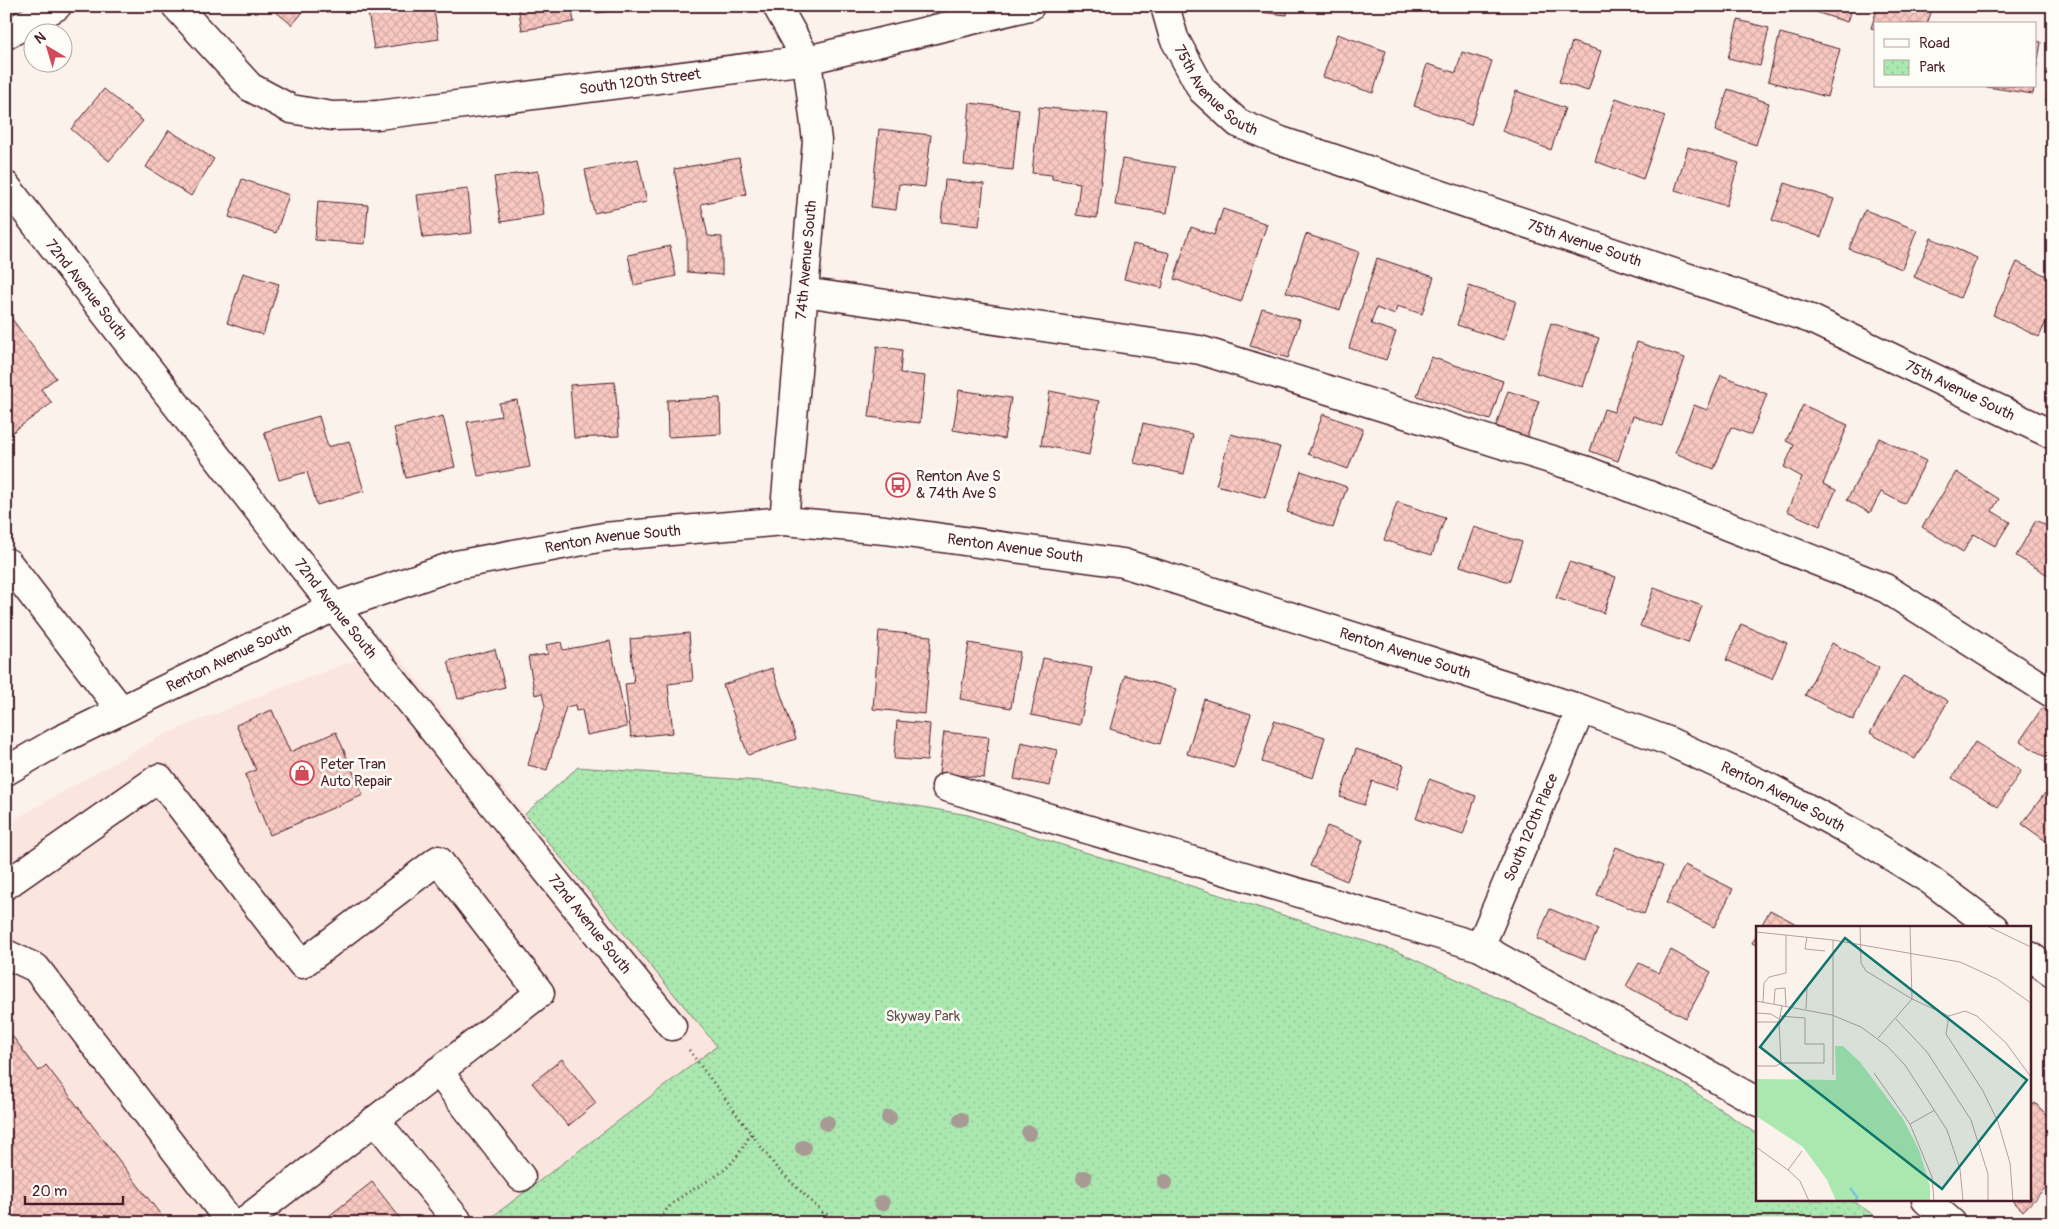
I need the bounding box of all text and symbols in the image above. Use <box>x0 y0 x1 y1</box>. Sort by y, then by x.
north arrow <box>22 22 72 72</box>
legend <box>1874 22 2036 88</box>
text: N <box>31 29 49 48</box>
text: Road <box>1919 34 1950 53</box>
street label: 75th Avenue South <box>1170 42 1260 140</box>
text: Park <box>1919 58 1946 77</box>
street label: South 120th Street <box>578 65 703 99</box>
street label: 74th Avenue South <box>792 200 821 321</box>
street label: 75th Avenue South <box>1525 215 1644 271</box>
street label: 72nd Avenue South <box>41 236 131 344</box>
street label: 75th Avenue South <box>1902 356 2018 425</box>
place label: Renton Ave S & 74th Ave S <box>916 467 1001 503</box>
bus stop icon: Renton Ave S & 74th Ave S <box>885 472 911 498</box>
street label: Renton Avenue South <box>544 521 681 558</box>
street label: Renton Avenue South <box>946 530 1084 567</box>
street label: 72nd Avenue South <box>290 555 381 663</box>
street label: Renton Avenue South <box>163 620 295 697</box>
street label: Renton Avenue South <box>1337 624 1473 683</box>
place label: Peter Tran Auto Repair <box>320 755 393 791</box>
street label: Renton Avenue South <box>1718 758 1848 837</box>
shop icon: Peter Tran Auto Repair <box>289 760 315 786</box>
street label: South 120th Place <box>1500 770 1563 884</box>
street label: 72nd Avenue South <box>544 871 635 978</box>
inset map <box>1756 926 2032 1202</box>
park label: Skyway Park <box>886 1007 961 1026</box>
scale bar <box>25 1174 122 1206</box>
text: 20 m <box>32 1182 67 1201</box>

